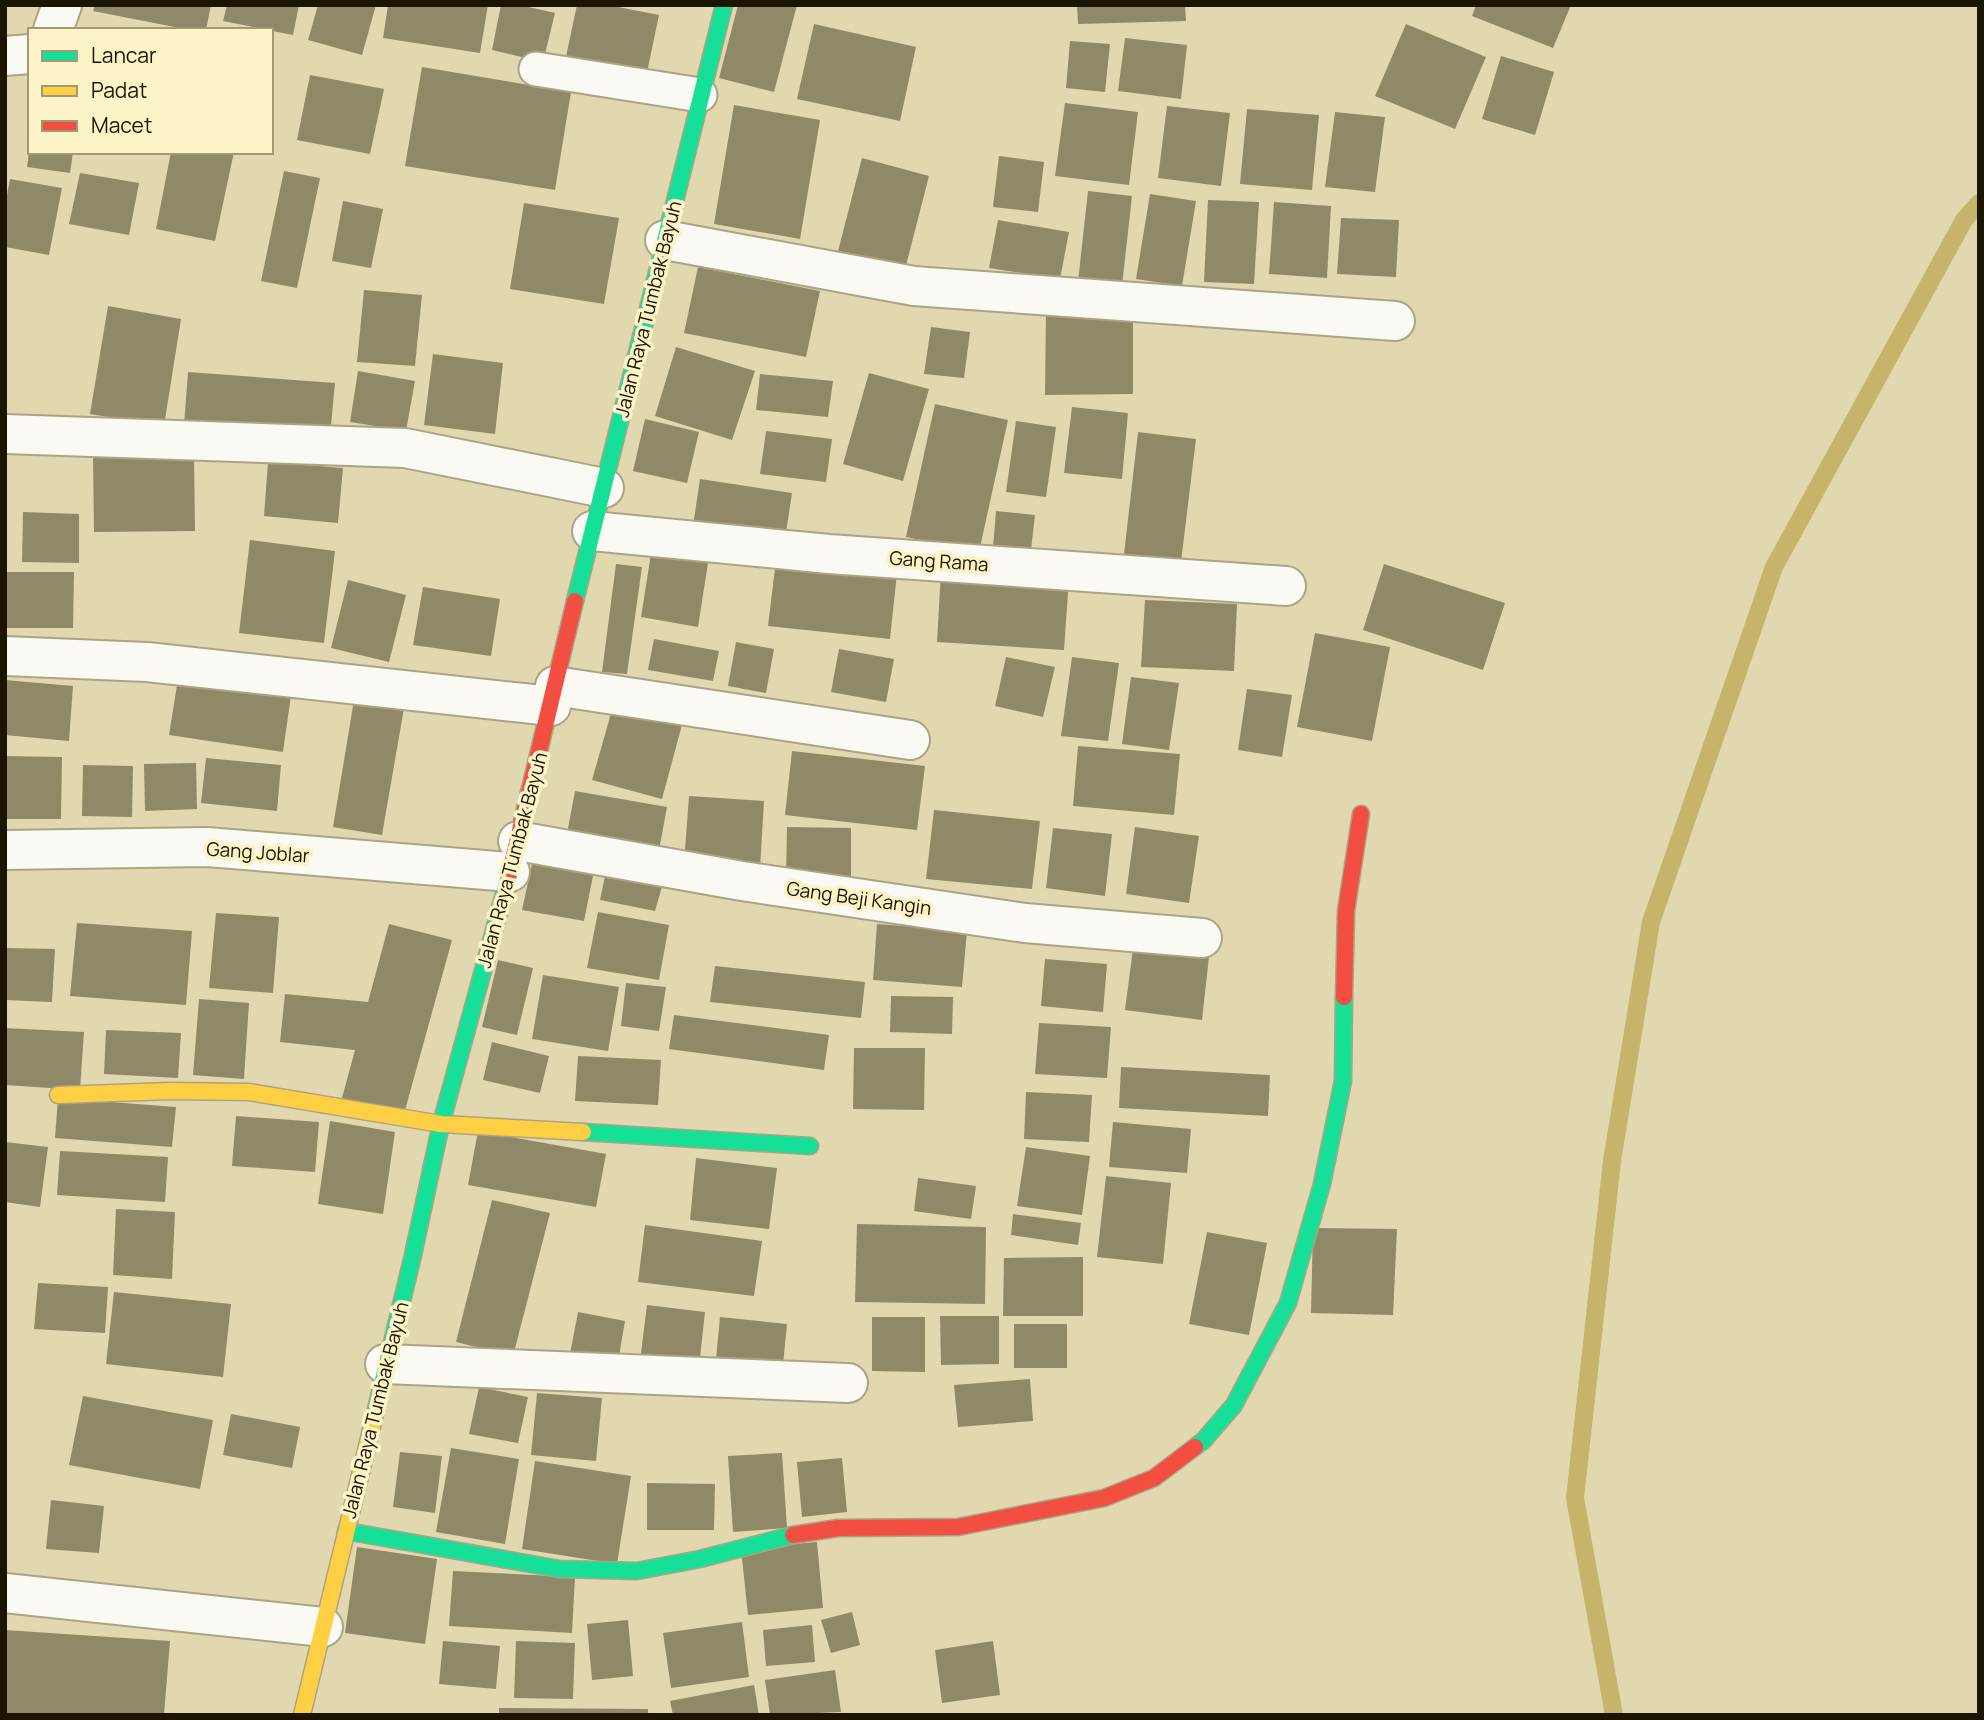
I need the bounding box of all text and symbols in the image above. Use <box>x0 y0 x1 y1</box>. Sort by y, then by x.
legend <box>28 28 273 154</box>
text: Lancar <box>91 41 157 69</box>
text: Padat <box>91 76 147 104</box>
text: Macet <box>91 111 152 139</box>
street label: Jalan Raya Tumbak Bayuh <box>608 198 688 420</box>
street label: Gang Rama <box>888 545 990 577</box>
street label: Jalan Raya Tumbak Bayuh <box>471 749 553 971</box>
street label: Gang Joblar <box>206 835 311 869</box>
street label: Gang Beji Kangin <box>785 875 933 921</box>
street label: Jalan Raya Tumbak Bayuh <box>335 1299 415 1521</box>

